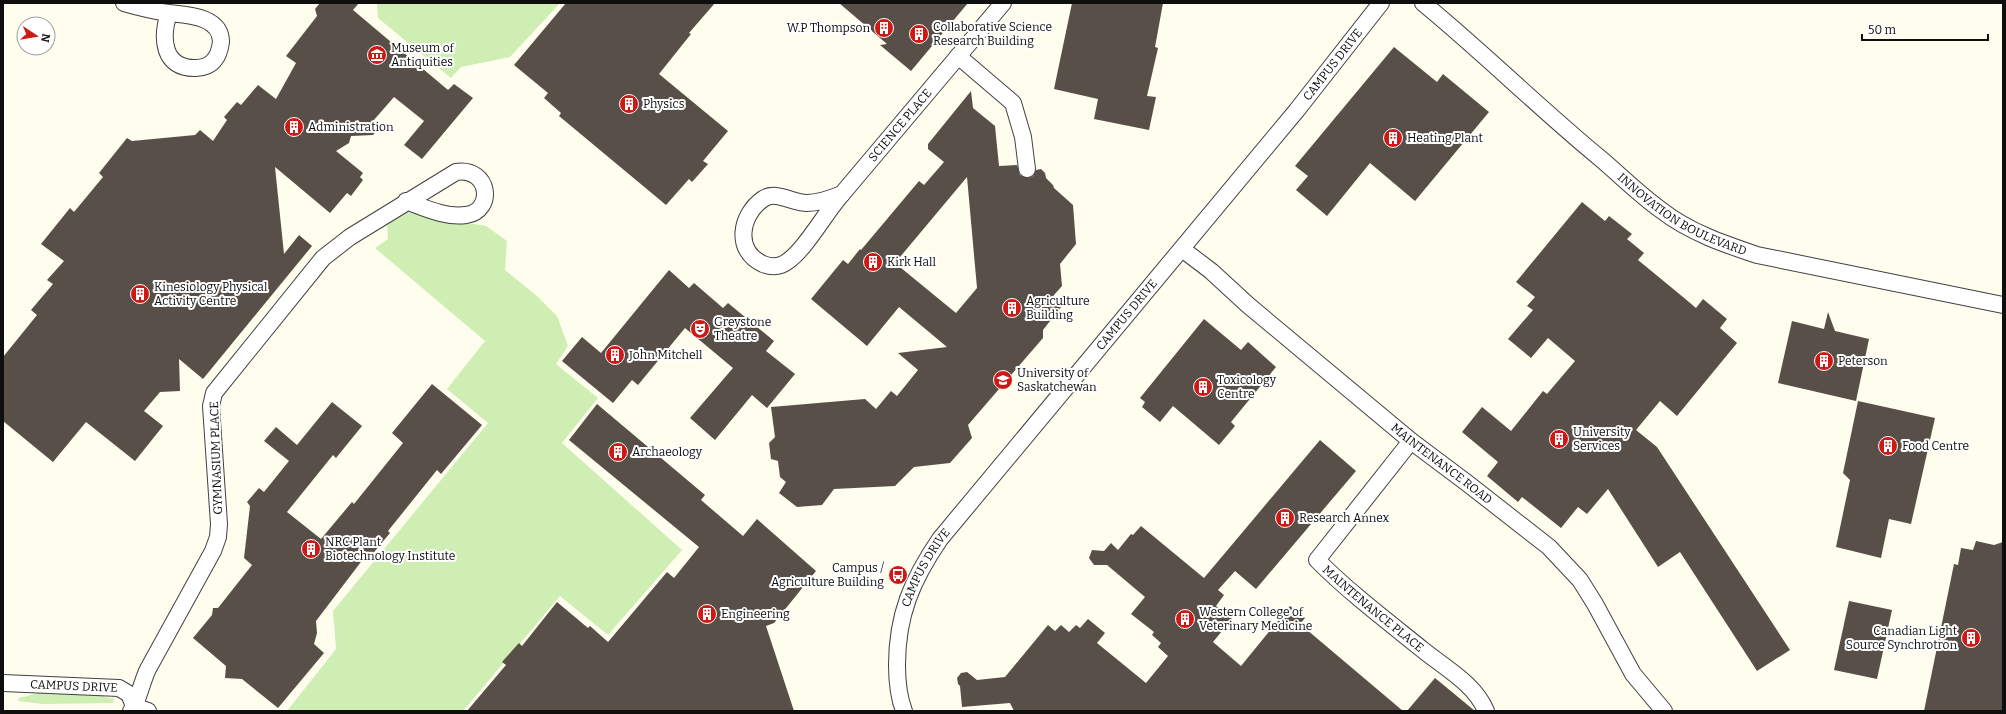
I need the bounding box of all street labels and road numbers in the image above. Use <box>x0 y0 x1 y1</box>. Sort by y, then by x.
street label: CAMPUS DRIVE <box>1300 26 1365 103</box>
street label: SCIENCE PLACE <box>865 86 935 164</box>
street label: INNOVATION BOULEVARD <box>1615 170 1749 258</box>
street label: CAMPUS DRIVE <box>1093 277 1160 353</box>
street label: GYMNASIUM PLACE <box>207 401 225 515</box>
street label: MAINTENANCE ROAD <box>1388 420 1495 507</box>
street label: CAMPUS DRIVE <box>899 526 953 609</box>
street label: MAINTENANCE PLACE <box>1320 562 1427 655</box>
street label: CAMPUS DRIVE <box>30 677 118 695</box>

